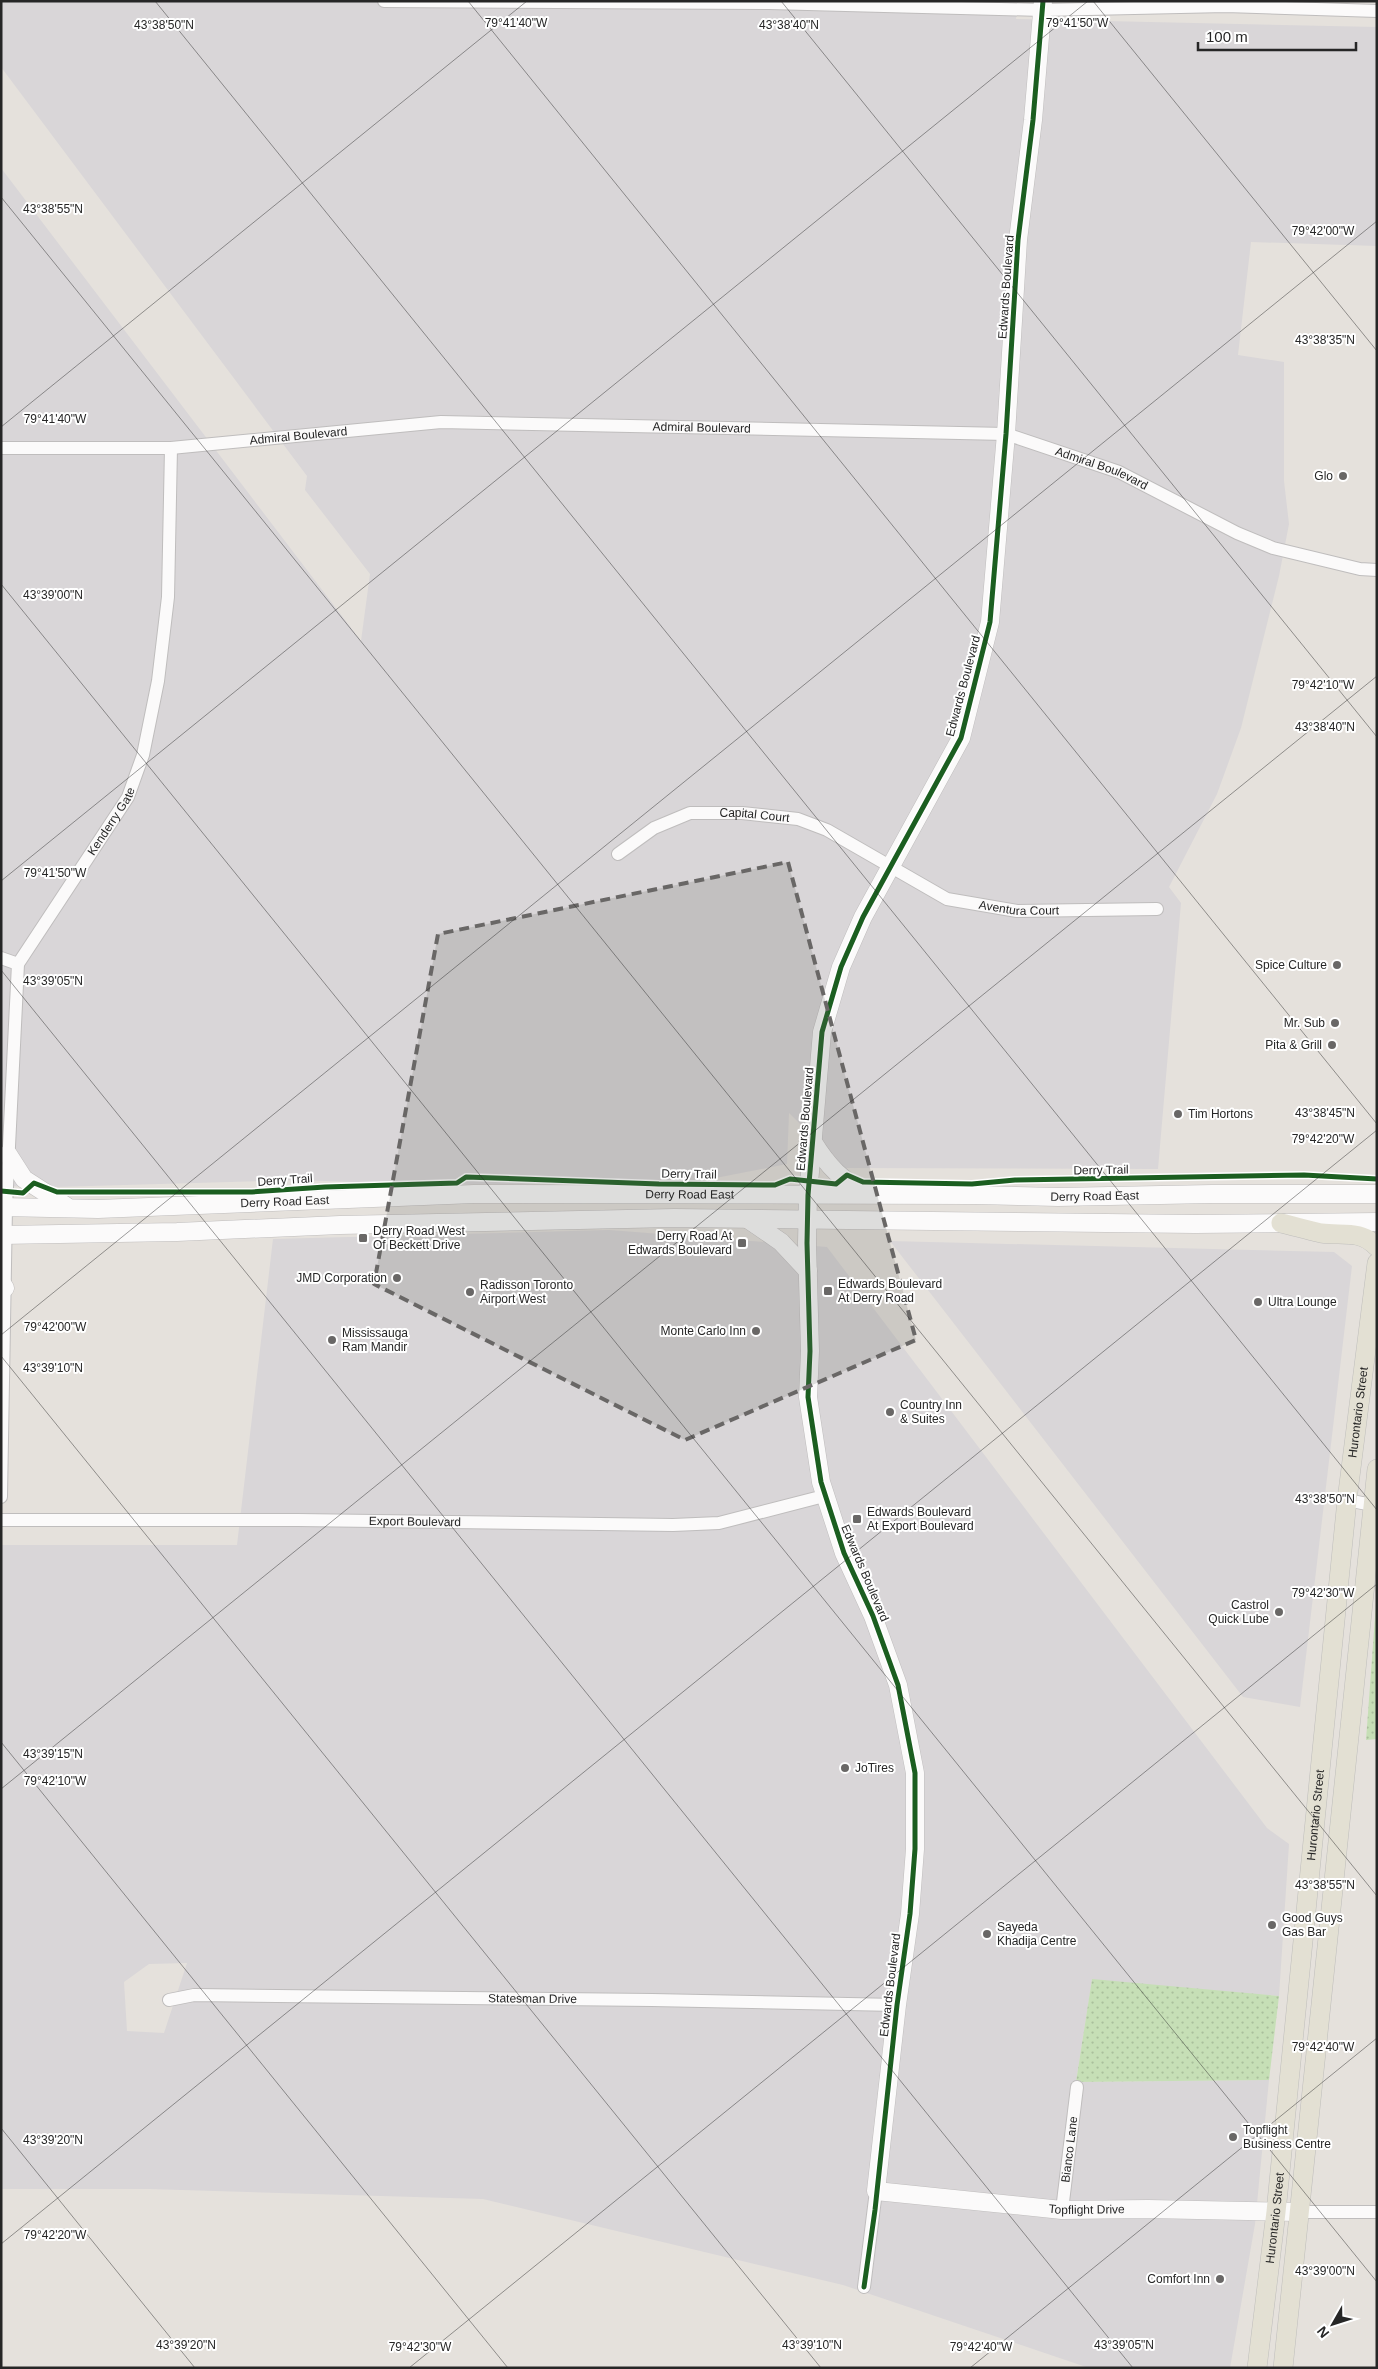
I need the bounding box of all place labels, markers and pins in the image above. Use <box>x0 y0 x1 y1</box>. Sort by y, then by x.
place label: Glo <box>1314 469 1333 483</box>
marker: Glo <box>1337 470 1349 482</box>
place label: Spice Culture <box>1255 958 1327 972</box>
marker: Spice Culture <box>1331 959 1343 971</box>
place label: Mr. Sub <box>1284 1016 1325 1030</box>
marker: Mr. Sub <box>1329 1017 1341 1029</box>
place label: Pita & Grill <box>1265 1038 1322 1052</box>
marker: Pita & Grill <box>1326 1039 1338 1051</box>
place label: Tim Hortons <box>1188 1107 1253 1121</box>
marker: Tim Hortons <box>1172 1108 1184 1120</box>
place label: Derry Road West Of Beckett Drive <box>373 1224 465 1252</box>
place label: Derry Road At Edwards Boulevard <box>628 1229 733 1257</box>
marker: Derry Road West Of Beckett Drive <box>357 1232 369 1244</box>
marker: Derry Road At Edwards Boulevard <box>736 1237 748 1249</box>
place label: JMD Corporation <box>296 1271 387 1285</box>
marker: JMD Corporation <box>391 1272 403 1284</box>
place label: Edwards Boulevard At Derry Road <box>838 1277 942 1305</box>
place label: Radisson Toronto Airport West <box>480 1278 573 1306</box>
marker: Edwards Boulevard At Derry Road <box>822 1285 834 1297</box>
marker: Radisson Toronto Airport West <box>464 1286 476 1298</box>
place label: Ultra Lounge <box>1268 1295 1337 1309</box>
marker: Ultra Lounge <box>1252 1296 1264 1308</box>
place label: Monte Carlo Inn <box>661 1324 746 1338</box>
marker: Monte Carlo Inn <box>750 1325 762 1337</box>
place label: Mississauga Ram Mandir <box>342 1326 408 1354</box>
marker: Mississauga Ram Mandir <box>326 1334 338 1346</box>
place label: Country Inn & Suites <box>900 1398 962 1426</box>
marker: Country Inn & Suites <box>884 1406 896 1418</box>
place label: Edwards Boulevard At Export Boulevard <box>867 1505 974 1533</box>
marker: Edwards Boulevard At Export Boulevard <box>851 1513 863 1525</box>
place label: Castrol Quick Lube <box>1208 1598 1269 1626</box>
marker: Castrol Quick Lube <box>1273 1606 1285 1618</box>
place label: JoTires <box>855 1761 894 1775</box>
marker: JoTires <box>839 1762 851 1774</box>
place label: Good Guys Gas Bar <box>1282 1911 1343 1939</box>
marker: Good Guys Gas Bar <box>1266 1919 1278 1931</box>
place label: Sayeda Khadija Centre <box>997 1920 1077 1948</box>
marker: Sayeda Khadija Centre <box>981 1928 993 1940</box>
place label: Topflight Business Centre <box>1243 2123 1331 2151</box>
marker: Topflight Business Centre <box>1227 2131 1239 2143</box>
place label: Comfort Inn <box>1147 2272 1210 2286</box>
marker: Comfort Inn <box>1214 2273 1226 2285</box>

